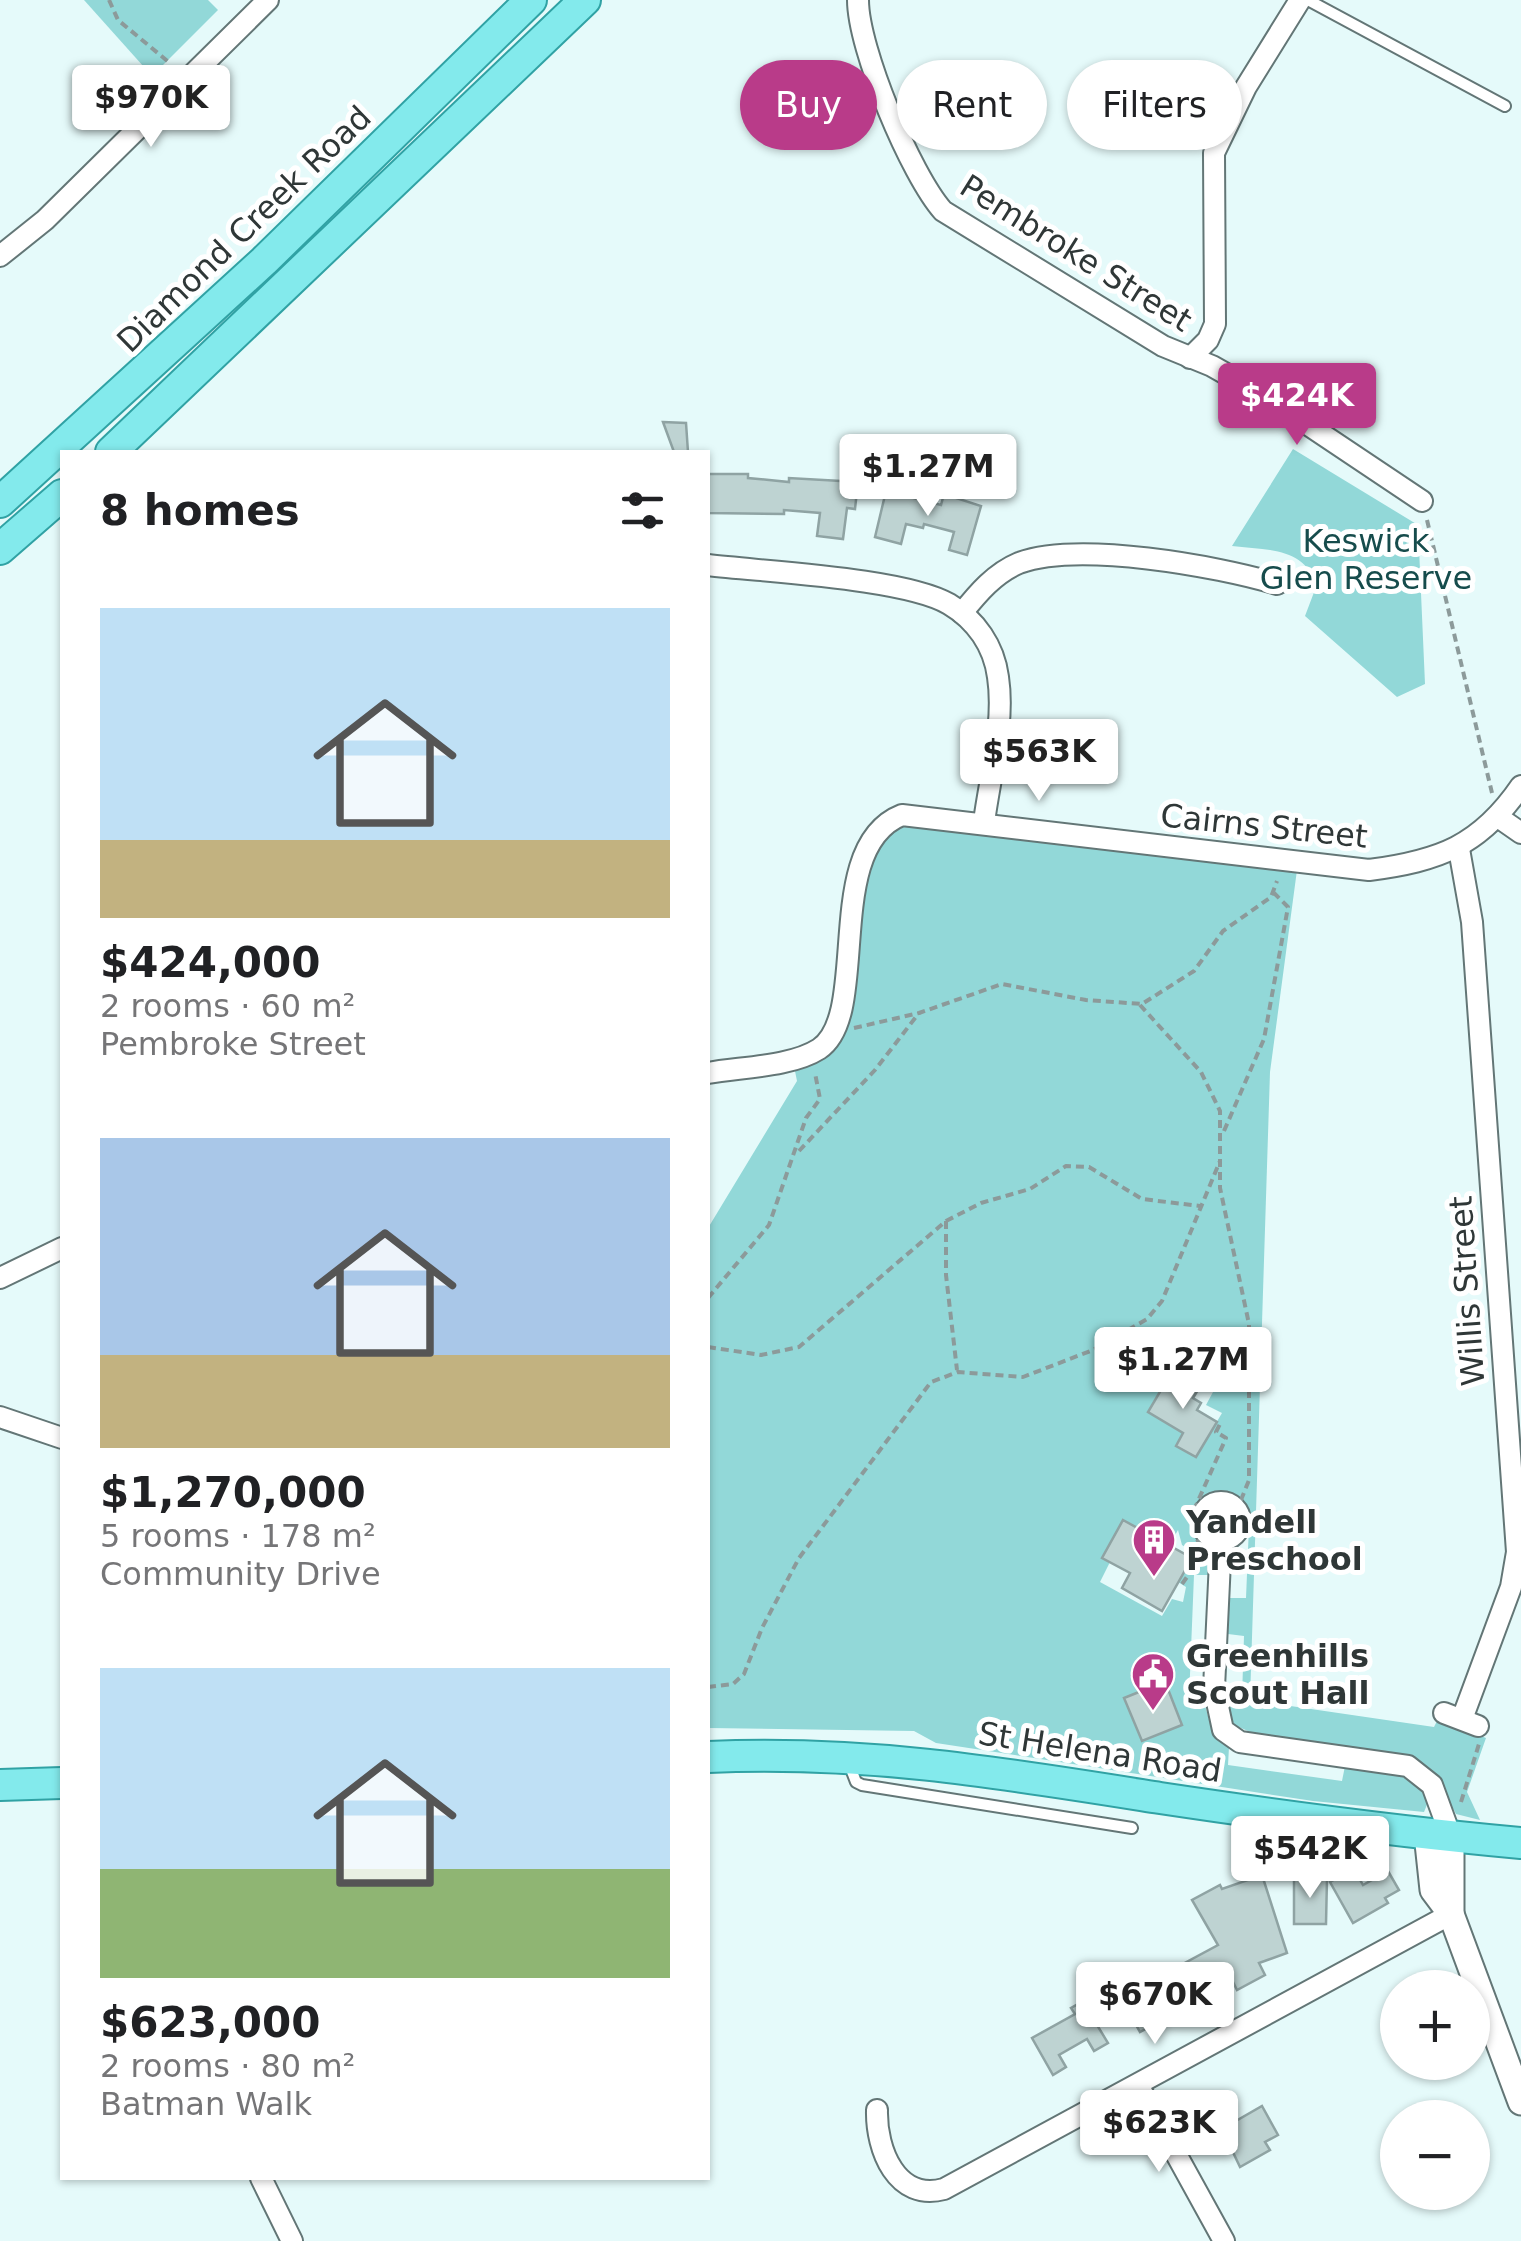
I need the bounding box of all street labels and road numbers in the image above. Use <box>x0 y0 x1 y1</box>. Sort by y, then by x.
street label: Diamond Creek Road <box>109 98 379 360</box>
street label: Pembroke Street <box>953 166 1199 340</box>
street label: Cairns Street <box>1159 796 1369 856</box>
street label: Willis Street <box>1441 1195 1493 1387</box>
street label: St Helena Road <box>976 1714 1224 1790</box>

